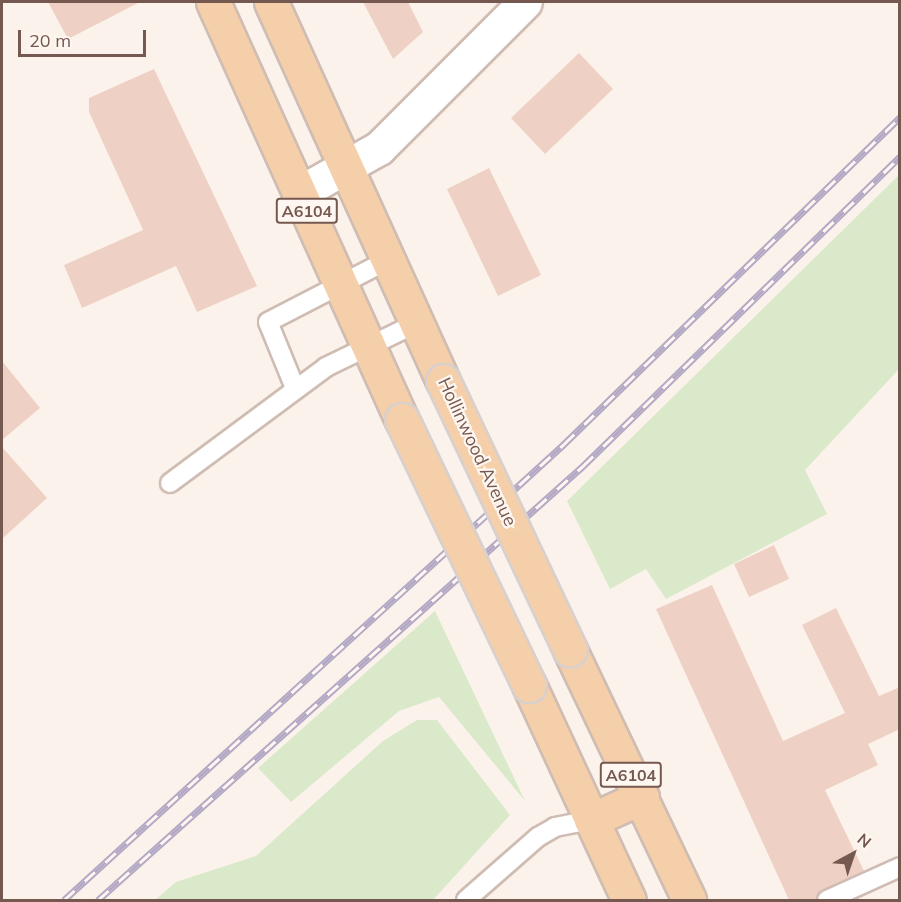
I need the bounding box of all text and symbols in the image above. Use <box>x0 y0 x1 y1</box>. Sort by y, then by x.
scale bar <box>21 18 148 56</box>
text: 20 m <box>29 29 71 52</box>
road number: A6104 <box>276 198 338 224</box>
street label: Hollinwood Avenue <box>433 374 521 530</box>
road number: A6104 <box>600 762 662 788</box>
north arrow <box>823 824 883 884</box>
text: N <box>854 829 876 852</box>

